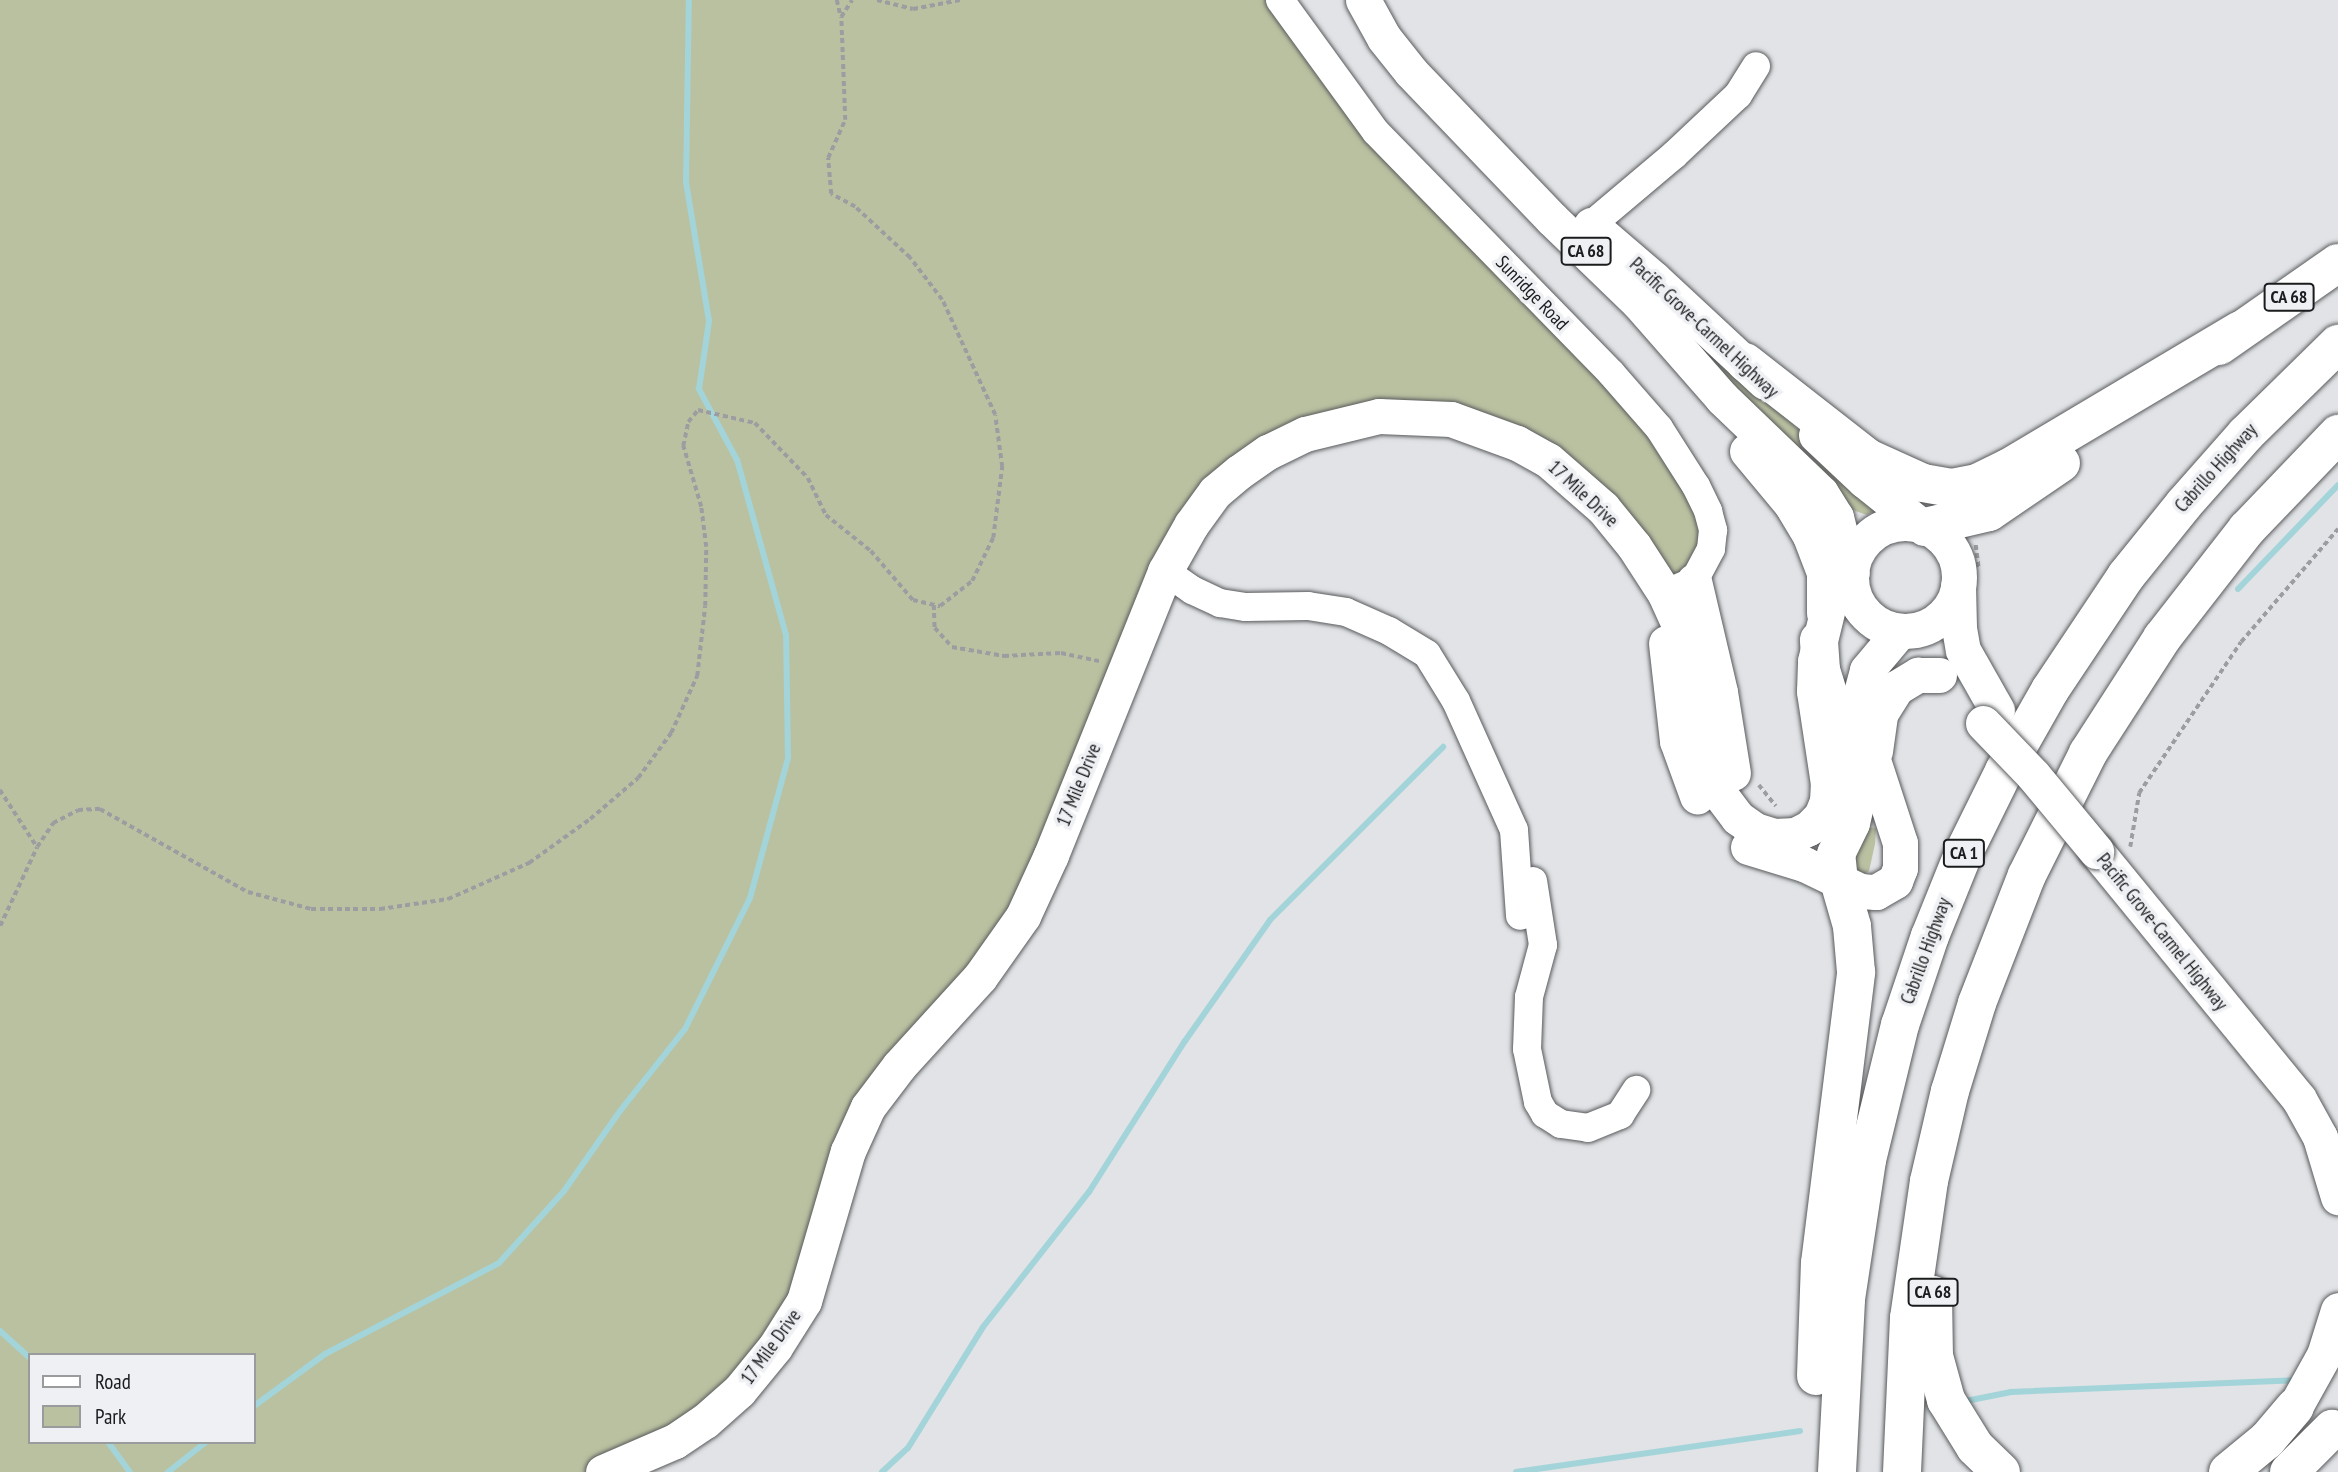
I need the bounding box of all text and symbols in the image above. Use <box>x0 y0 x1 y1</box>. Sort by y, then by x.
road number: CA 68 <box>1560 236 1612 265</box>
street label: Sunridge Road <box>1491 251 1573 335</box>
street label: Pacific Grove-Carmel Highway <box>1625 253 1783 403</box>
road number: CA 68 <box>2263 282 2315 312</box>
street label: Cabrillo Highway <box>2170 419 2262 517</box>
street label: 17 Mile Drive <box>1543 456 1623 532</box>
street label: 17 Mile Drive <box>1052 740 1106 830</box>
road number: CA 1 <box>1941 838 1987 868</box>
street label: Pacific Grove-Carmel Highway <box>2092 849 2232 1015</box>
street label: Cabrillo Highway <box>1896 895 1956 1007</box>
road number: CA 68 <box>1907 1278 1959 1307</box>
street label: 17 Mile Drive <box>736 1305 806 1389</box>
legend <box>28 1353 256 1444</box>
text: Road <box>95 1368 131 1395</box>
text: Park <box>95 1403 126 1430</box>

